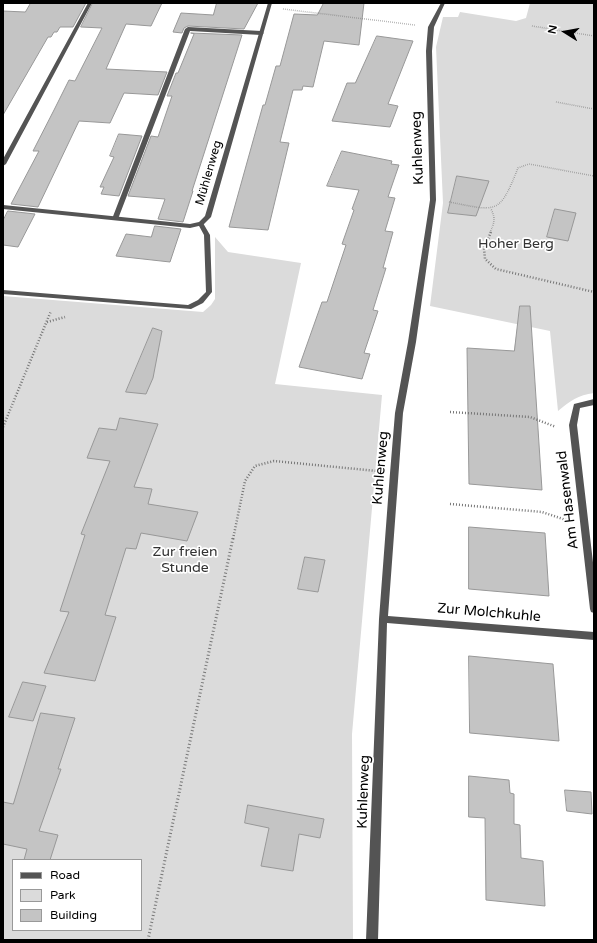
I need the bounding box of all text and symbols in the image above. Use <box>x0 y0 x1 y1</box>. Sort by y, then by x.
north arrow <box>545 12 585 52</box>
text: N <box>546 24 560 35</box>
street label: Kuhlenweg <box>408 111 428 185</box>
street label: Mühlenweg <box>193 139 225 207</box>
park label: Hoher Berg <box>478 236 554 252</box>
street label: Kuhlenweg <box>369 430 393 506</box>
street label: Am Hasenwald <box>554 450 582 550</box>
park label: Zur freien Stunde <box>153 544 217 576</box>
street label: Zur Molchkuhle <box>437 600 541 626</box>
street label: Kuhlenweg <box>354 755 374 829</box>
legend <box>12 859 142 931</box>
text: Road <box>50 868 80 882</box>
text: Park <box>50 888 76 902</box>
text: Building <box>50 908 97 922</box>

